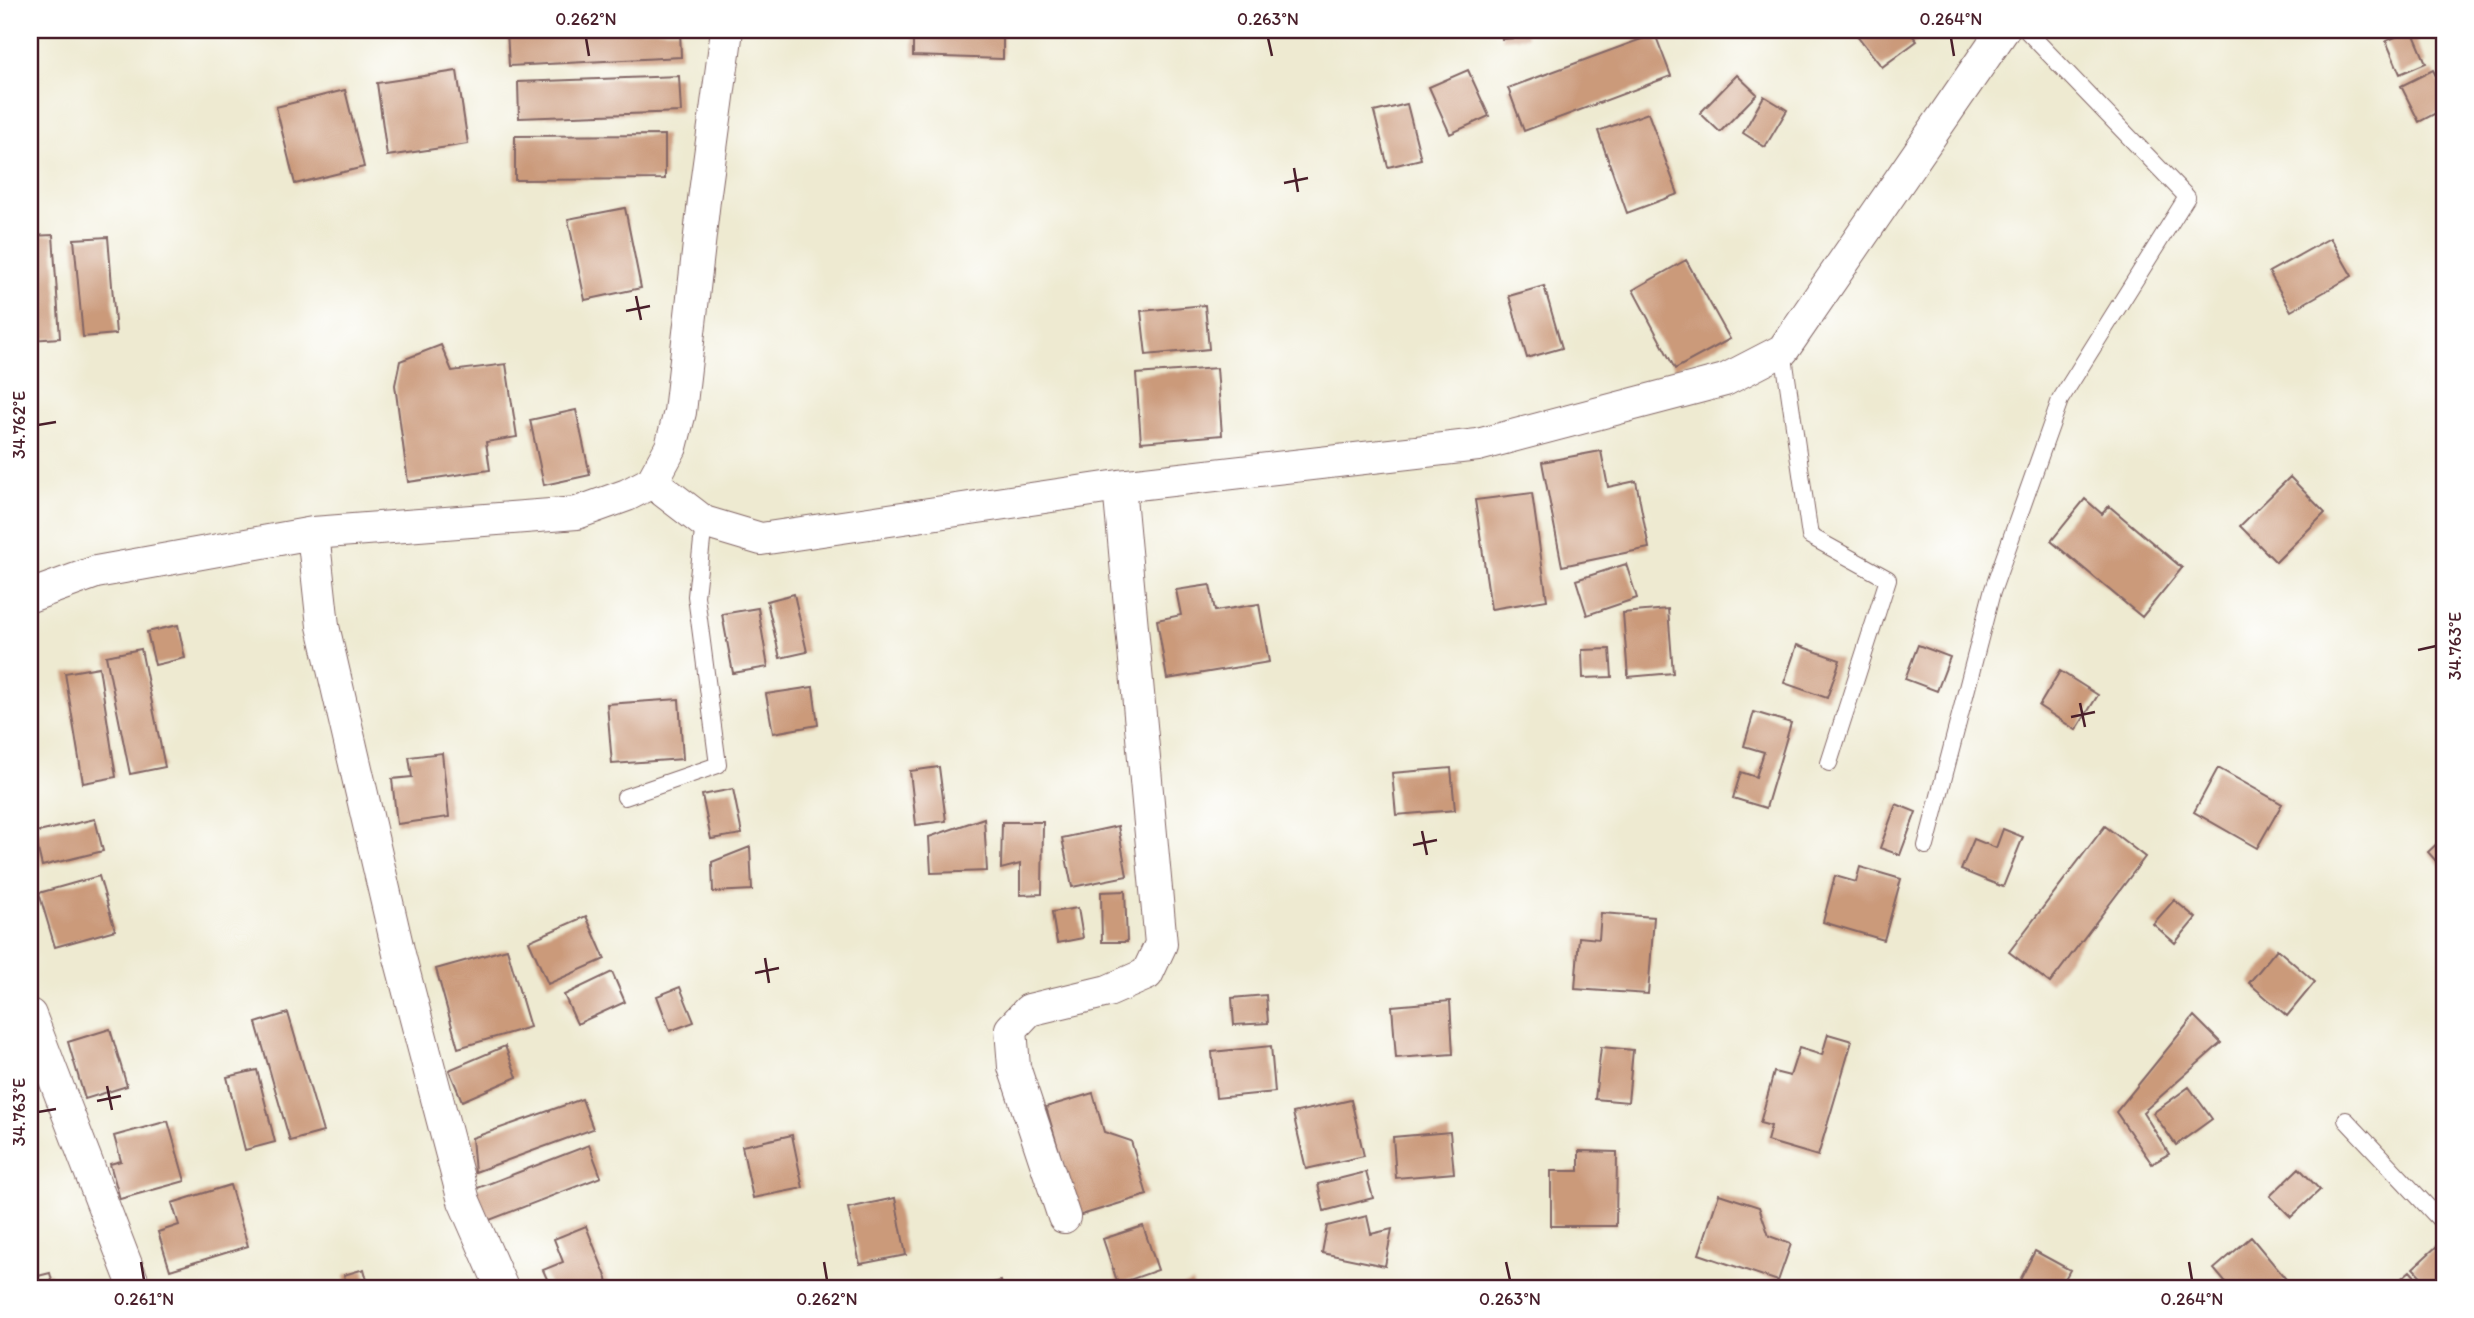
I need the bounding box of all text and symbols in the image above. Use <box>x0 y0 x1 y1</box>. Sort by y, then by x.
text: 0.262°N <box>555 8 617 30</box>
text: 0.263°N <box>1237 8 1299 30</box>
text: 0.264°N <box>1920 8 1982 30</box>
text: 34.762°E <box>8 391 30 459</box>
text: 34.763°E <box>2444 612 2466 680</box>
text: 34.763°E <box>8 1078 30 1146</box>
text: 0.261°N <box>114 1288 174 1310</box>
text: 0.262°N <box>796 1288 858 1310</box>
text: 0.263°N <box>1479 1288 1541 1310</box>
text: 0.264°N <box>2161 1288 2223 1310</box>

